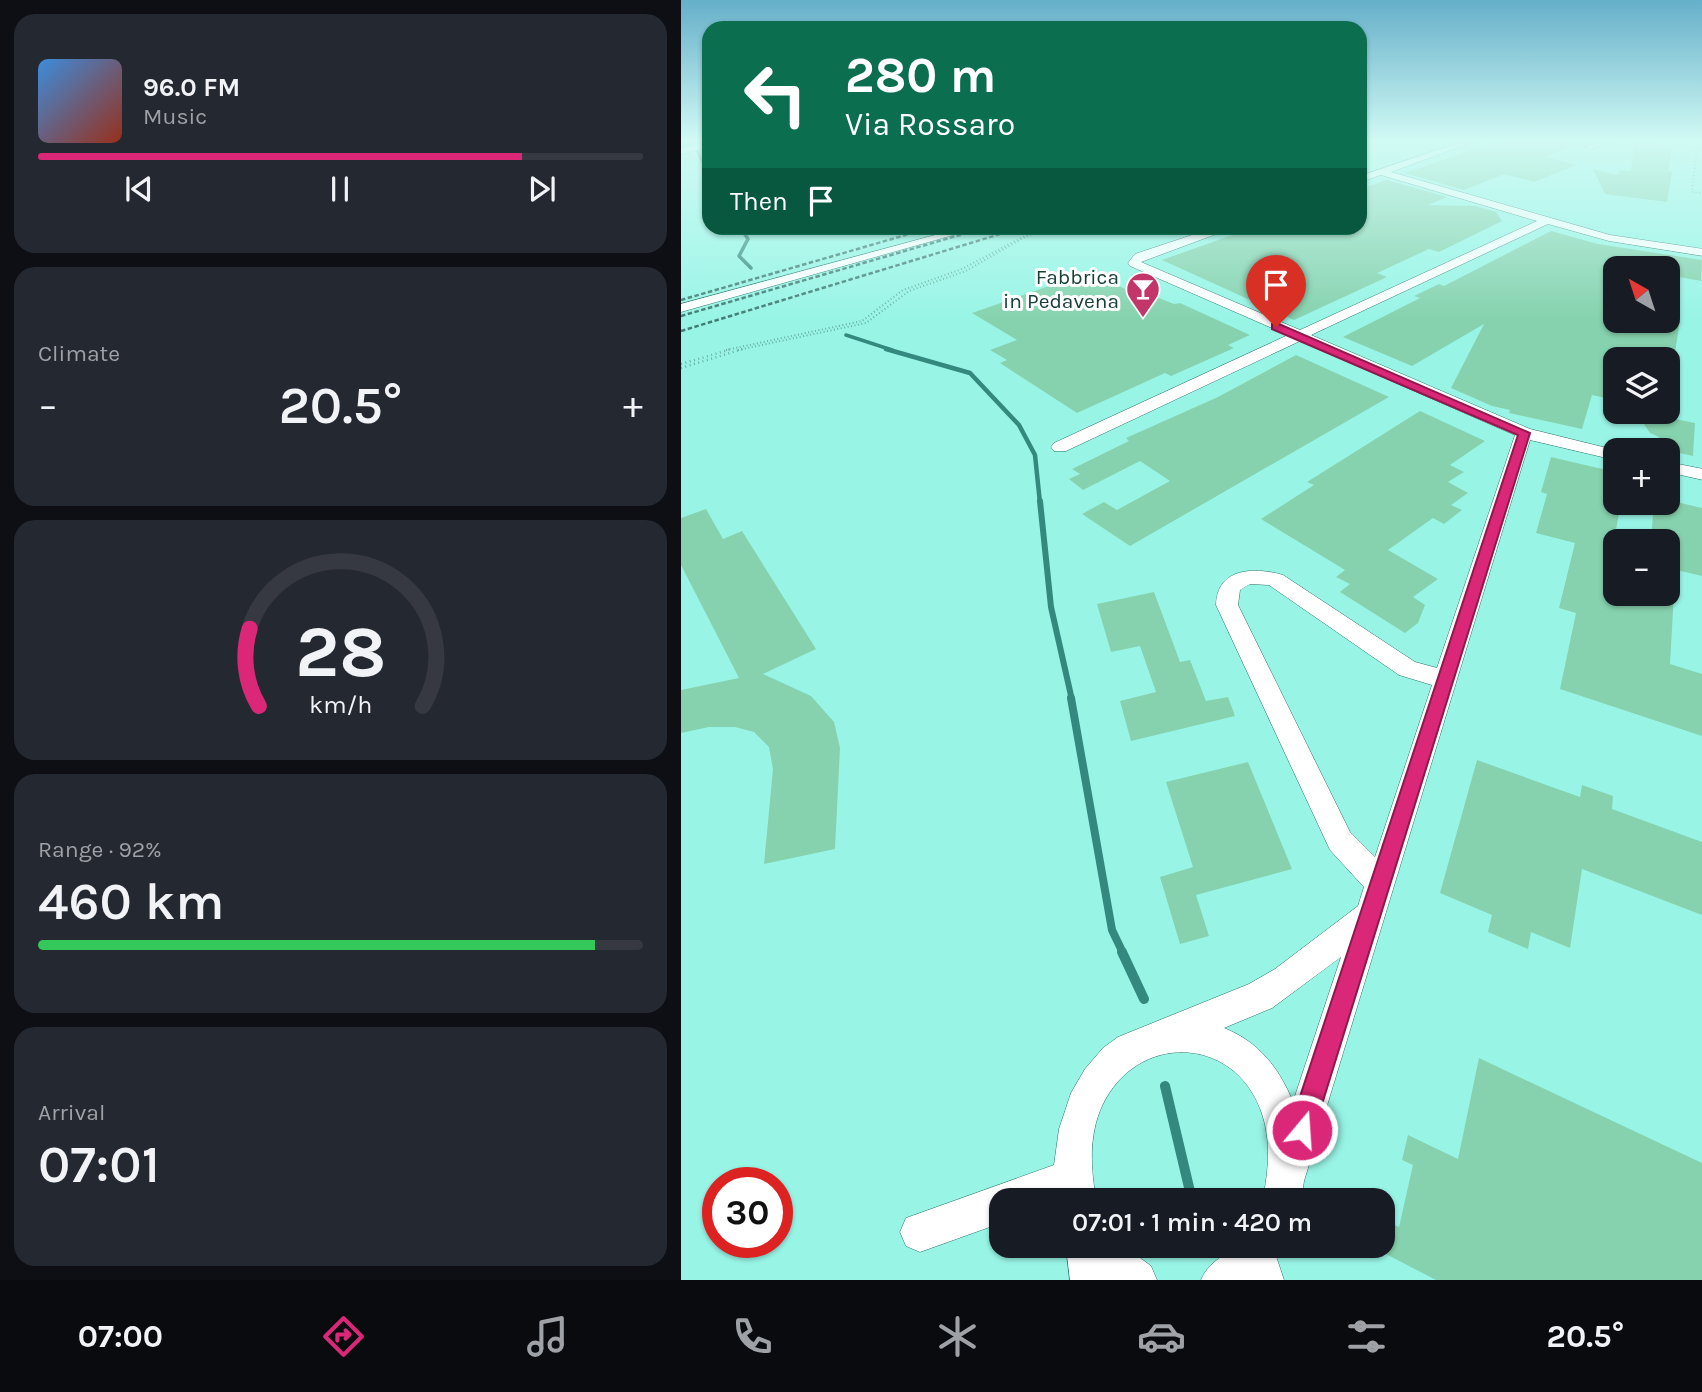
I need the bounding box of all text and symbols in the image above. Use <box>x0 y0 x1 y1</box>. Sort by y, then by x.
text: 280 m <box>845 47 996 104</box>
icon: left <box>730 49 821 140</box>
text: 96.0 FM <box>143 72 240 103</box>
text: Music <box>143 103 207 130</box>
text: Via Rossaro <box>845 106 1015 143</box>
icon: previous <box>120 170 158 208</box>
icon: pause <box>321 170 359 208</box>
icon: next <box>523 170 561 208</box>
icon: arrive <box>802 182 840 220</box>
text: Then <box>730 186 788 217</box>
pin <box>1246 255 1306 327</box>
north arrow <box>1603 256 1680 332</box>
map controls <box>1603 256 1680 606</box>
place label: Fabbrica in Pedavena <box>1003 265 1119 313</box>
icon: arrive <box>1257 266 1295 304</box>
bar icon: Fabbrica in Pedavena <box>1124 270 1162 319</box>
text: Climate <box>38 340 120 367</box>
button: layers <box>1603 347 1680 424</box>
text: 20.5° <box>279 375 402 436</box>
text: − <box>38 383 58 428</box>
text: + <box>623 383 643 428</box>
button: + <box>1603 438 1680 515</box>
button: − <box>1603 529 1680 606</box>
text: 28 <box>295 609 386 694</box>
text: km/h <box>309 690 372 719</box>
text: Range · 92% <box>38 836 162 863</box>
text: 460 km <box>38 871 224 932</box>
position arrow <box>1265 1093 1339 1167</box>
text: Arrival <box>38 1099 105 1126</box>
text: 07:01 <box>38 1134 160 1195</box>
speed limit sign: 30 <box>702 1167 793 1258</box>
text: 07:01 · 1 min · 420 m <box>1072 1207 1312 1238</box>
icon: directions <box>319 1312 368 1361</box>
icon: music <box>523 1312 572 1361</box>
icon: phone <box>728 1312 777 1361</box>
icon: climate <box>933 1312 982 1361</box>
icon: car <box>1137 1312 1186 1361</box>
icon: filters <box>1342 1312 1391 1361</box>
text: 07:00 <box>78 1318 163 1355</box>
text: 20.5° <box>1547 1318 1624 1355</box>

